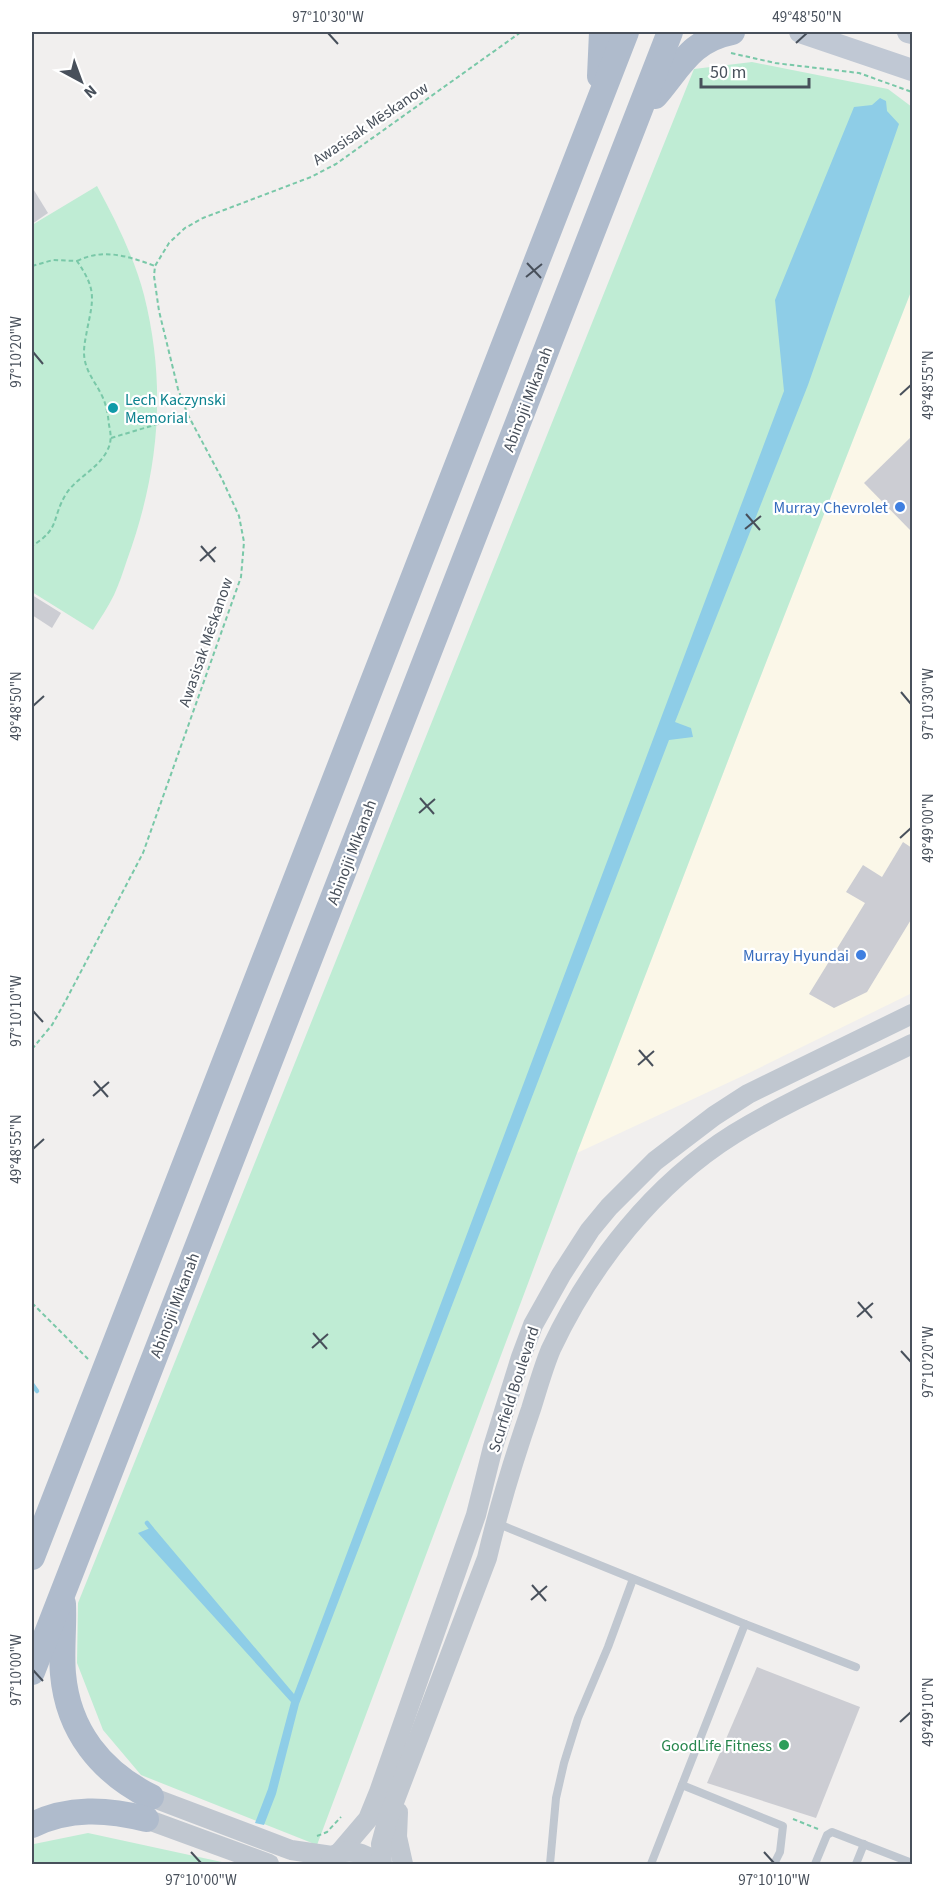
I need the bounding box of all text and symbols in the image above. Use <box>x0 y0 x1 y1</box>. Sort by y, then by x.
text: 97°10'30"W <box>292 7 364 28</box>
text: 49°48'50"N <box>772 7 842 28</box>
north arrow <box>51 51 111 111</box>
scale bar <box>701 51 809 89</box>
text: 50 m <box>710 60 746 85</box>
street label: Awasisak Mēskanow <box>308 77 433 171</box>
text: N <box>79 80 101 103</box>
text: 97°10'20"W <box>6 316 27 388</box>
street label: Abinojii Mikanah <box>498 344 558 455</box>
text: 49°48'55"N <box>918 350 939 420</box>
place label: Lech Kaczynski Memorial <box>125 389 226 429</box>
marker: Lech Kaczynski Memorial <box>106 401 120 415</box>
place label: Murray Chevrolet <box>774 497 889 519</box>
marker: Murray Chevrolet <box>893 500 907 514</box>
street label: Awasisak Mēskanow <box>173 574 239 710</box>
text: 97°10'30"W <box>918 668 939 740</box>
text: 49°48'50"N <box>6 671 27 741</box>
text: 49°49'00"N <box>918 793 939 863</box>
street label: Abinojii Mikanah <box>322 797 382 908</box>
place label: Murray Hyundai <box>743 945 849 967</box>
marker: Murray Hyundai <box>854 948 868 962</box>
text: 97°10'10"W <box>6 975 27 1047</box>
text: 49°48'55"N <box>6 1114 27 1184</box>
street label: Abinojii Mikanah <box>145 1250 205 1361</box>
street label: Scurfield Boulevard <box>483 1324 545 1455</box>
text: 97°10'20"W <box>918 1326 939 1398</box>
text: 97°10'00"W <box>6 1634 27 1706</box>
text: 49°49'10"N <box>918 1677 939 1747</box>
place label: GoodLife Fitness <box>661 1735 772 1757</box>
marker: GoodLife Fitness <box>777 1738 791 1752</box>
text: 97°10'00"W <box>165 1870 237 1891</box>
text: 97°10'10"W <box>738 1870 810 1891</box>

